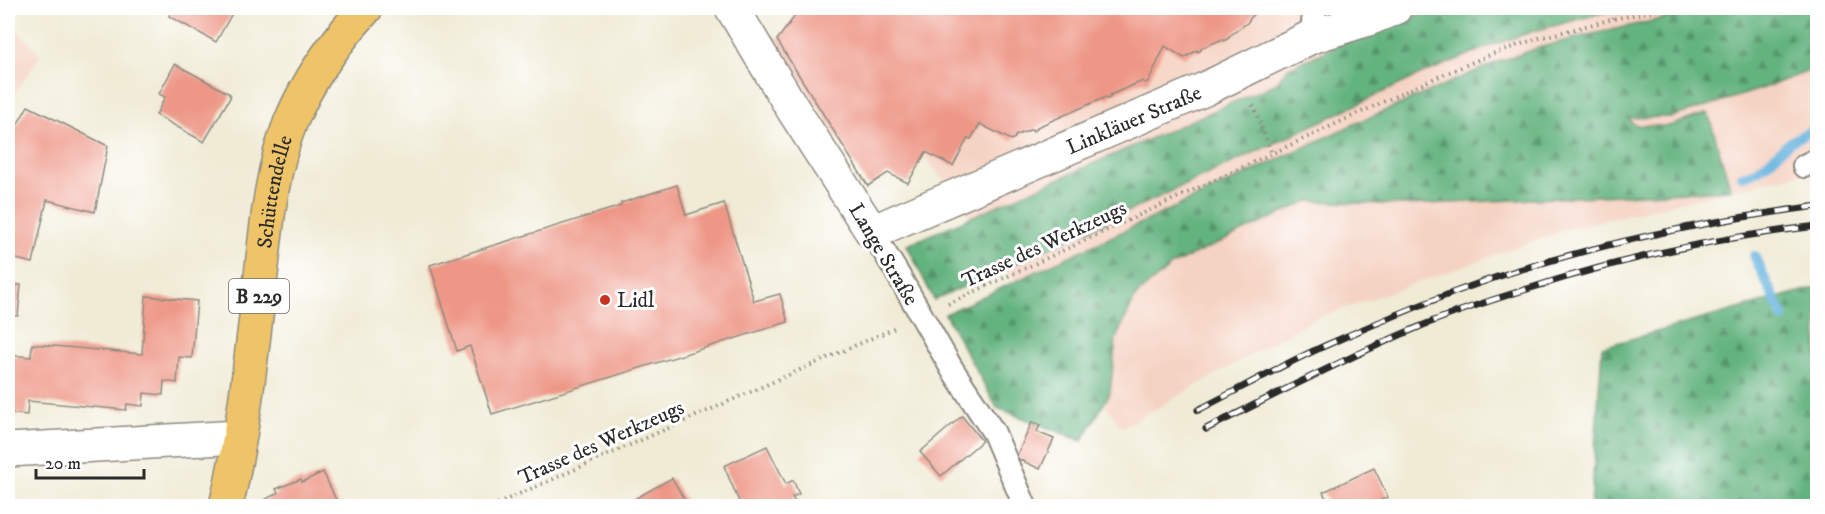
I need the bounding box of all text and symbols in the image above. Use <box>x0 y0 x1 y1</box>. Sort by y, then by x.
street label: Linkläuer Straße <box>1063 80 1206 161</box>
street label: Schüttendelle <box>252 132 299 250</box>
street label: Trasse des Werkzeugs <box>958 195 1131 294</box>
street label: Lange Straße <box>843 199 924 310</box>
road number: B 229 <box>229 279 289 313</box>
place label: Lidl <box>617 288 655 314</box>
marker: Lidl <box>598 293 612 307</box>
street label: Trasse des Werkzeugs <box>515 395 688 491</box>
scale bar <box>36 442 144 480</box>
text: 20 m <box>45 453 81 475</box>

